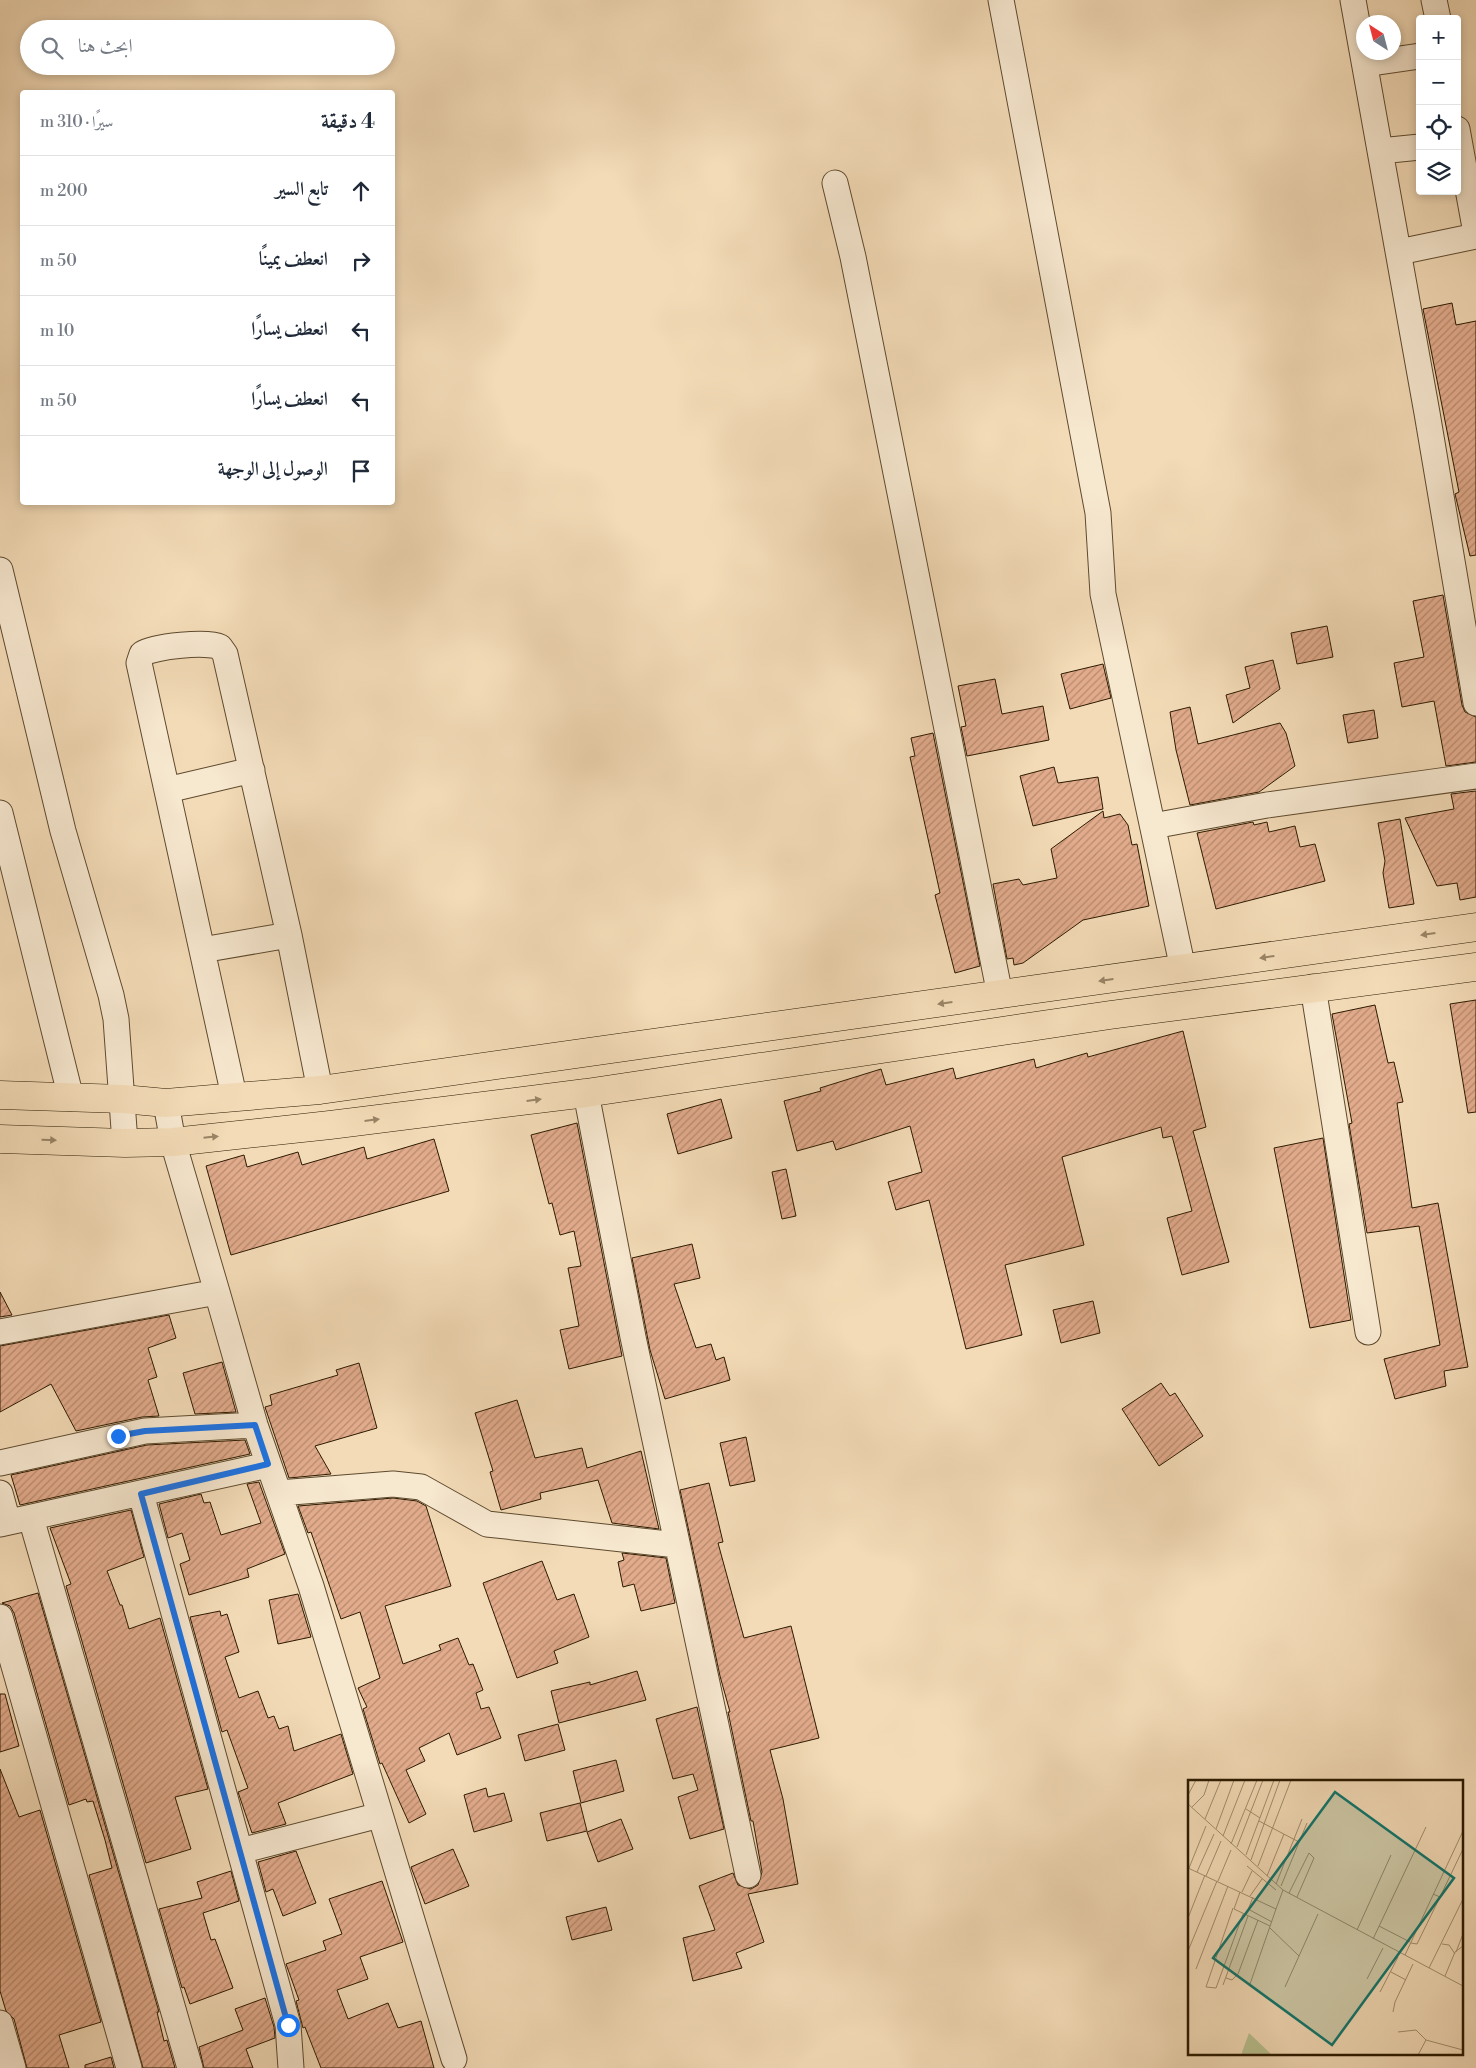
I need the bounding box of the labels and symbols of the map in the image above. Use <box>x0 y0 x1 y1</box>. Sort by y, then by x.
north arrow <box>1356 15 1401 60</box>
one-way arrow <box>1419 930 1435 938</box>
one-way arrow <box>1259 953 1275 961</box>
one-way arrow <box>1098 976 1114 984</box>
one-way arrow <box>937 999 953 1007</box>
one-way arrow <box>526 1096 542 1104</box>
one-way arrow <box>365 1116 381 1124</box>
one-way arrow <box>203 1133 219 1141</box>
one-way arrow <box>41 1137 57 1145</box>
route end <box>107 1425 130 1448</box>
inset map <box>1188 1780 1464 2056</box>
route start <box>277 2014 300 2037</box>

